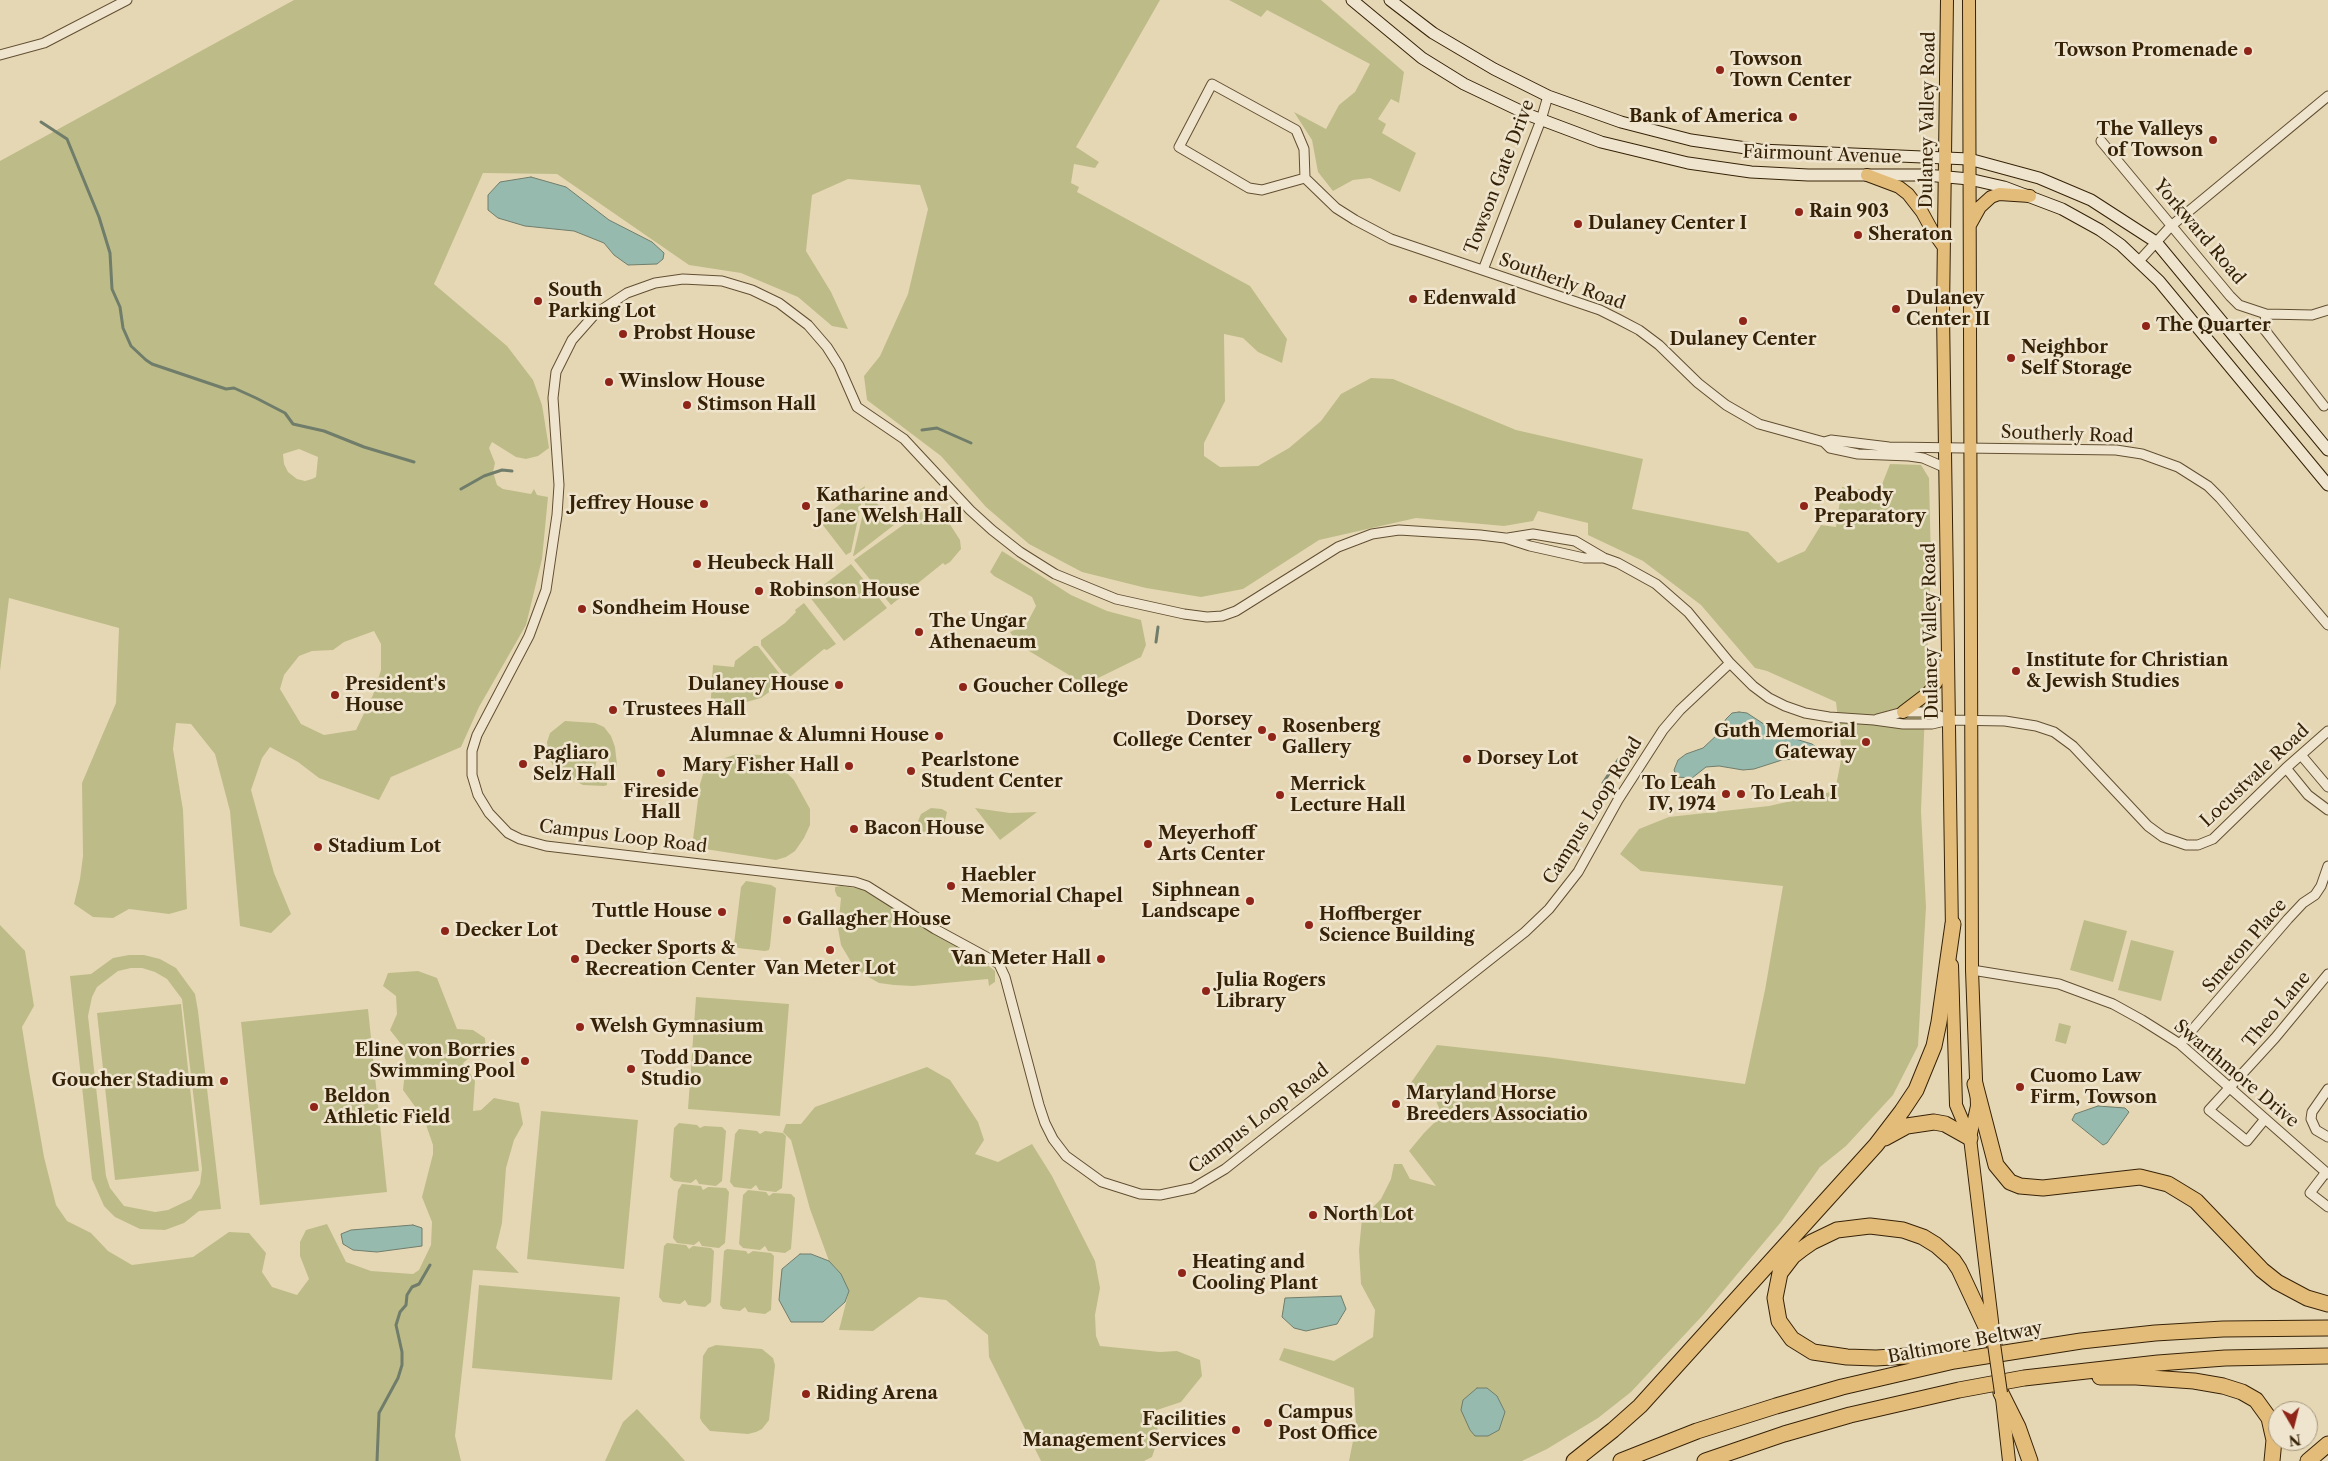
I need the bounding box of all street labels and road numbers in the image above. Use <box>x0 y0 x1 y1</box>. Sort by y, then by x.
street label: Dulaney Valley Road <box>1916 31 1940 209</box>
street label: Towson Gate Drive <box>1461 97 1539 257</box>
street label: Fairmount Avenue <box>1742 141 1902 169</box>
street label: Yorkward Road <box>2149 175 2249 289</box>
street label: Southerly Road <box>1496 249 1628 315</box>
street label: Southerly Road <box>2000 422 2134 448</box>
street label: Dulaney Valley Road <box>1919 542 1943 720</box>
street label: Locustvale Road <box>2196 720 2314 832</box>
street label: Campus Loop Road <box>1539 734 1647 888</box>
street label: Campus Loop Road <box>538 816 708 858</box>
street label: Smeton Place <box>2198 895 2292 997</box>
street label: Theo Lane <box>2239 967 2315 1053</box>
street label: Swarthmore Drive <box>2169 1015 2303 1133</box>
street label: Campus Loop Road <box>1185 1059 1333 1179</box>
street label: Baltimore Beltway <box>1886 1317 2044 1369</box>

